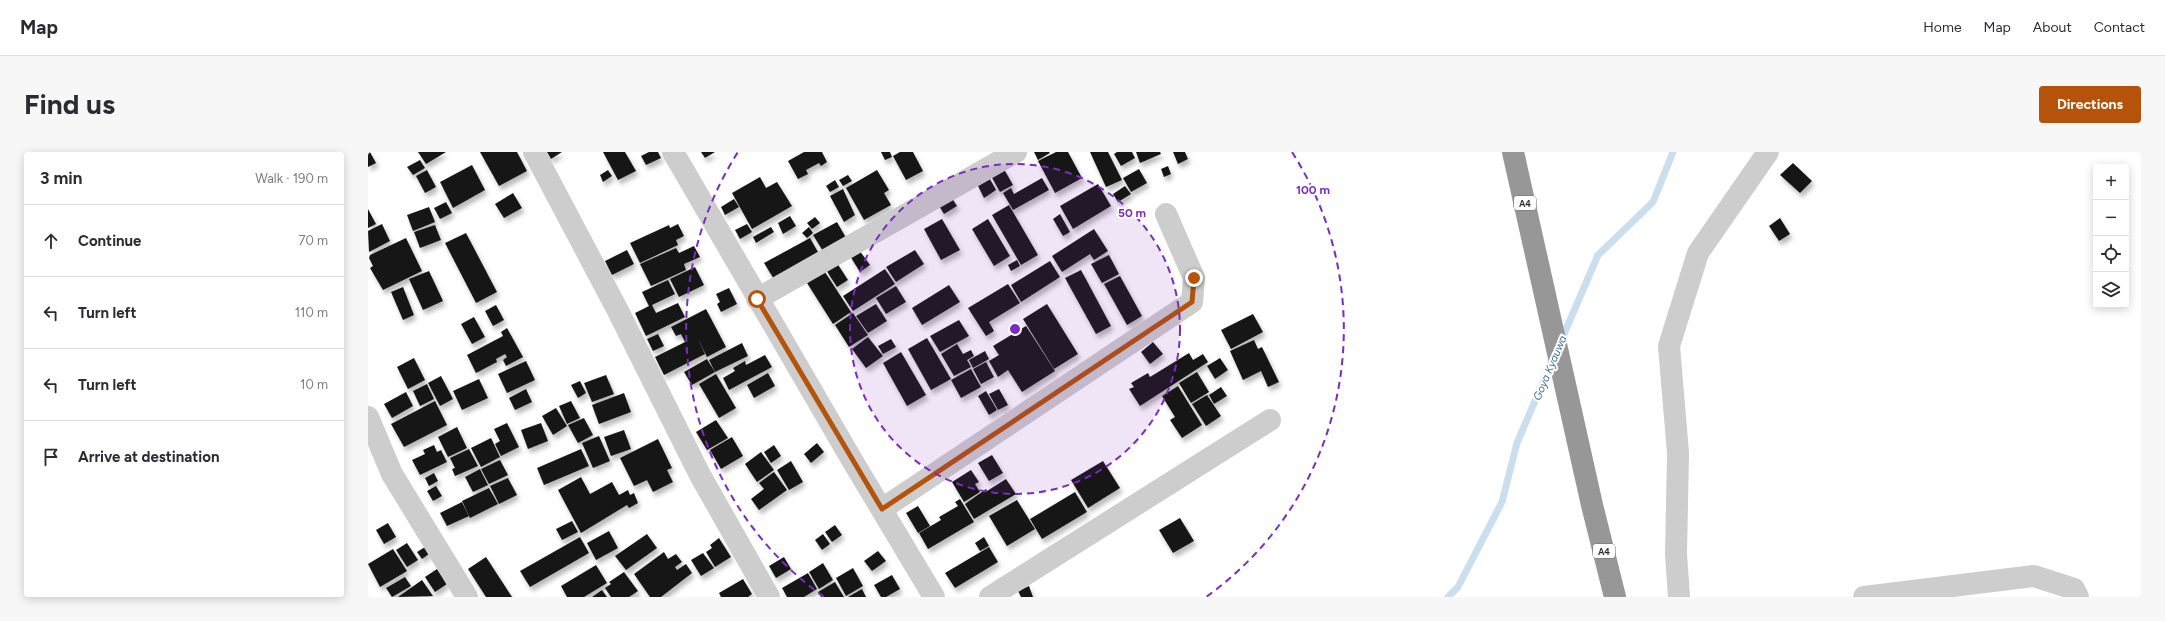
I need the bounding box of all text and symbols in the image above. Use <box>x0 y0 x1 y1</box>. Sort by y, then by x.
text: Map <box>20 16 58 39</box>
text: Home <box>1923 19 1962 36</box>
text: Map <box>1984 19 2011 36</box>
text: About <box>2033 19 2072 36</box>
text: Contact <box>2094 19 2145 36</box>
button: Directions <box>2039 86 2141 123</box>
text: Find us <box>24 87 115 121</box>
map controls <box>2093 164 2129 308</box>
button: + <box>2093 164 2129 200</box>
text: 3 min <box>40 168 82 188</box>
text: Walk · 190 m <box>255 171 328 186</box>
text: 100 m <box>1296 183 1330 197</box>
road number: A4 <box>1514 196 1536 210</box>
button: − <box>2093 200 2129 236</box>
text: 50 m <box>1118 206 1146 220</box>
icon: ahead <box>40 230 62 252</box>
text: Continue <box>78 232 141 250</box>
text: 70 m <box>298 233 328 248</box>
button: locate <box>2093 236 2129 272</box>
route end <box>1185 269 1203 287</box>
button: layers <box>2093 272 2129 308</box>
route start <box>748 290 766 308</box>
icon: left <box>40 302 62 324</box>
text: Turn left <box>78 304 136 322</box>
text: 110 m <box>295 305 328 320</box>
centre of rings <box>1008 322 1022 336</box>
water label: Goya Kyauwa <box>1530 333 1570 402</box>
icon: left <box>40 374 62 396</box>
text: Turn left <box>78 376 136 394</box>
text: 10 m <box>300 377 328 392</box>
icon: arrive <box>40 446 62 468</box>
text: Arrive at destination <box>78 448 219 466</box>
road number: A4 <box>1593 544 1615 558</box>

